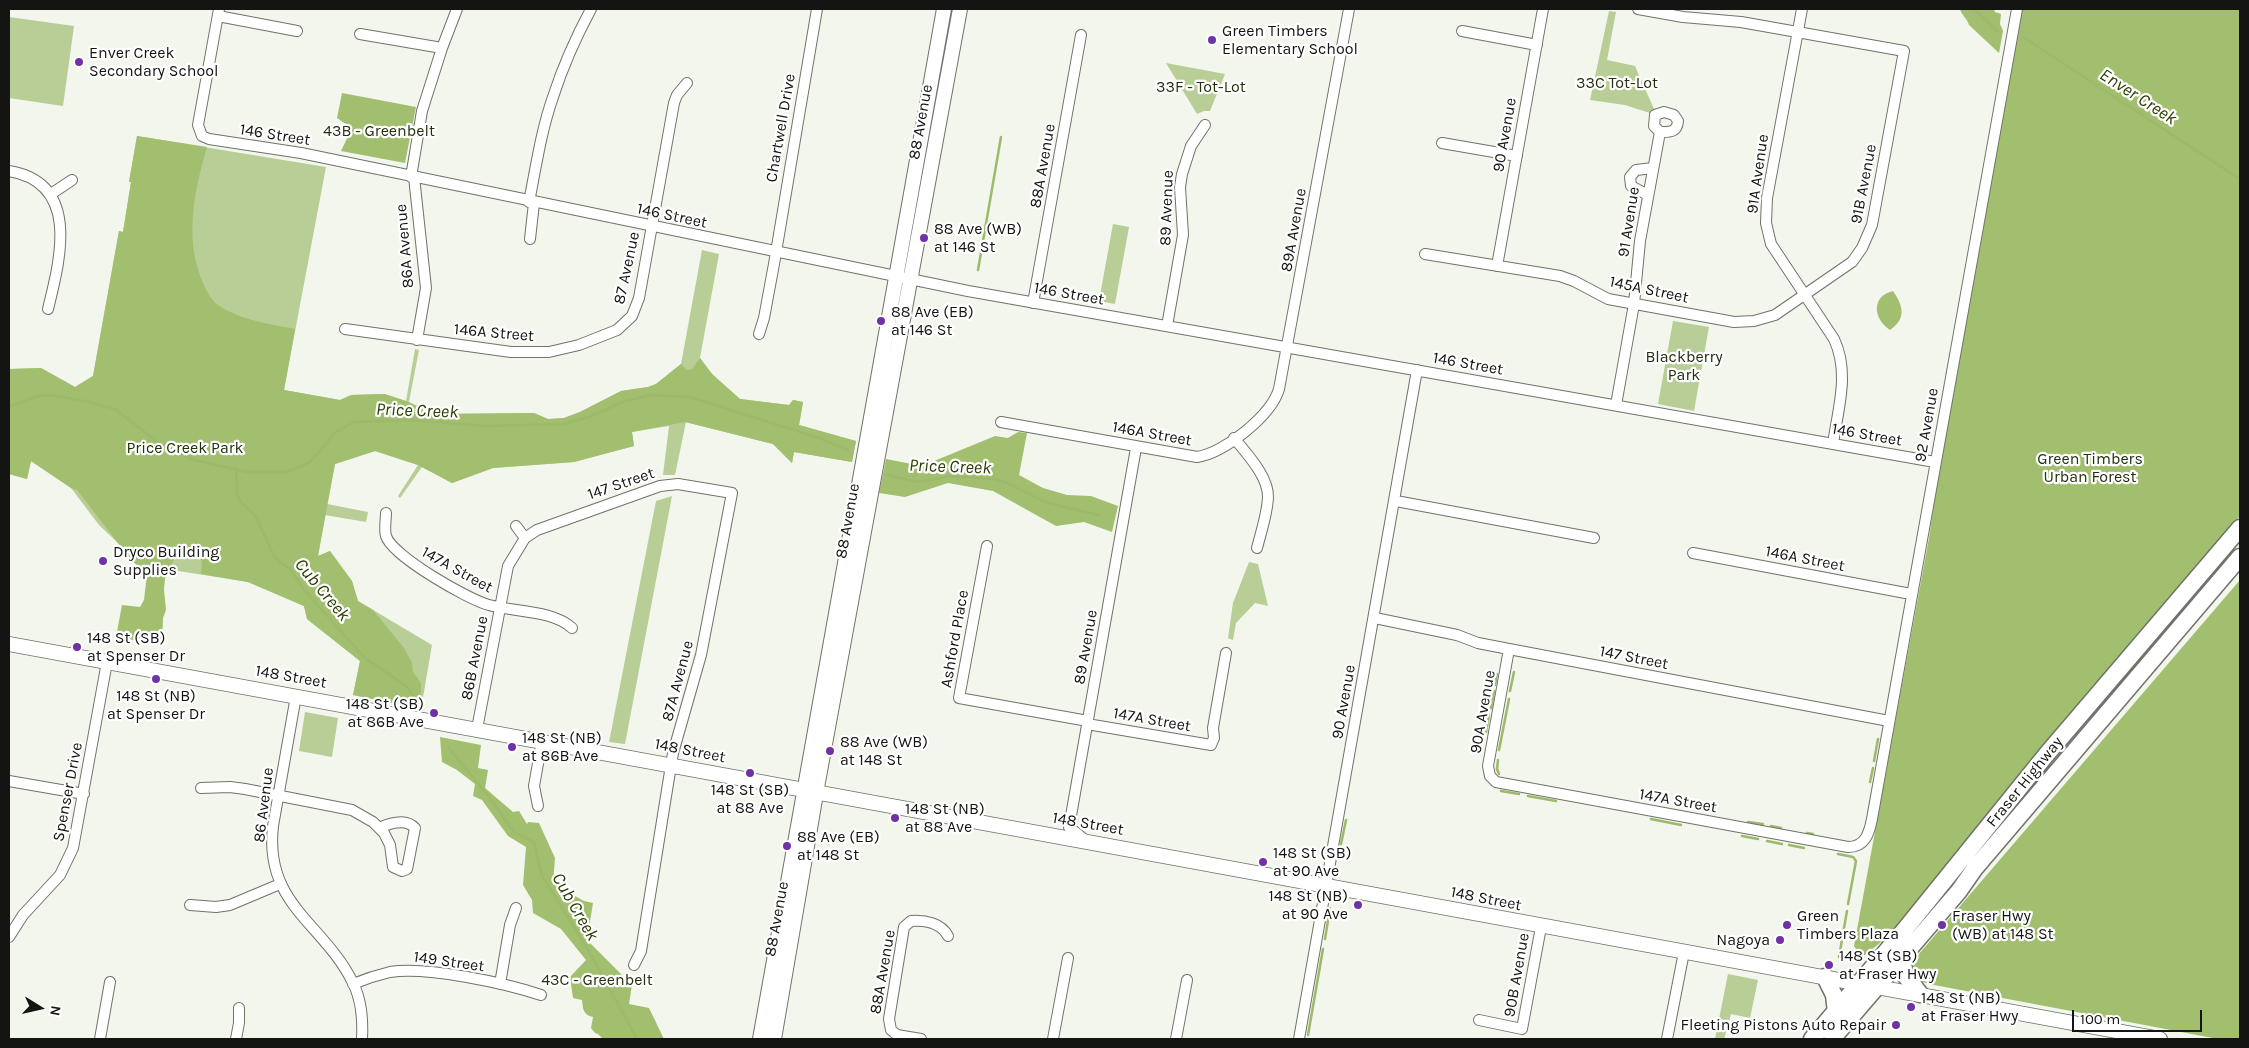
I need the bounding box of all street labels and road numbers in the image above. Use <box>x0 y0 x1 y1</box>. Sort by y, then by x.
street label: Chartwell Drive <box>762 72 800 184</box>
street label: 88 Avenue <box>905 83 937 161</box>
street label: 90 Avenue <box>1489 96 1521 174</box>
street label: 146 Street <box>238 120 312 150</box>
street label: 88A Avenue <box>1026 122 1060 210</box>
street label: 91A Avenue <box>1743 133 1773 215</box>
street label: 91B Avenue <box>1847 142 1881 226</box>
street label: 89 Avenue <box>1156 170 1178 246</box>
street label: 91 Avenue <box>1614 185 1644 259</box>
street label: 89A Avenue <box>1277 187 1311 273</box>
street label: 146 Street <box>635 199 709 233</box>
street label: 86A Avenue <box>392 203 418 289</box>
street label: 87 Avenue <box>610 230 644 306</box>
street label: 145A Street <box>1608 272 1690 308</box>
street label: 146 Street <box>1032 278 1106 310</box>
street label: 146A Street <box>453 320 535 346</box>
street label: 146 Street <box>1431 348 1505 380</box>
street label: 92 Avenue <box>1911 386 1943 464</box>
street label: 146A Street <box>1111 418 1193 450</box>
street label: 146 Street <box>1830 419 1904 451</box>
street label: 147 Street <box>585 464 657 504</box>
street label: 88 Avenue <box>832 482 864 560</box>
street label: 146A Street <box>1764 542 1846 576</box>
street label: 147A Street <box>418 543 496 597</box>
street label: Ashford Place <box>937 589 973 689</box>
street label: 89 Avenue <box>1070 608 1102 686</box>
street label: 86B Avenue <box>457 614 493 702</box>
street label: 87A Avenue <box>658 638 698 724</box>
street label: 147 Street <box>1598 642 1670 674</box>
street label: 148 Street <box>254 661 328 693</box>
street label: 90 Avenue <box>1328 663 1360 741</box>
street label: 90A Avenue <box>1466 669 1500 755</box>
street label: 147A Street <box>1112 704 1192 736</box>
street label: Fraser Highway <box>1983 733 2067 831</box>
street label: 148 Street <box>653 735 727 767</box>
street label: Spenser Drive <box>49 741 87 843</box>
street label: 86 Avenue <box>250 766 278 844</box>
street label: 147A Street <box>1638 785 1718 817</box>
street label: 148 Street <box>1051 808 1125 840</box>
street label: 88 Avenue <box>761 880 793 958</box>
street label: 148 Street <box>1449 883 1523 915</box>
street label: 88A Avenue <box>866 928 900 1016</box>
street label: 90B Avenue <box>1500 931 1534 1019</box>
street label: 149 Street <box>412 948 486 976</box>

